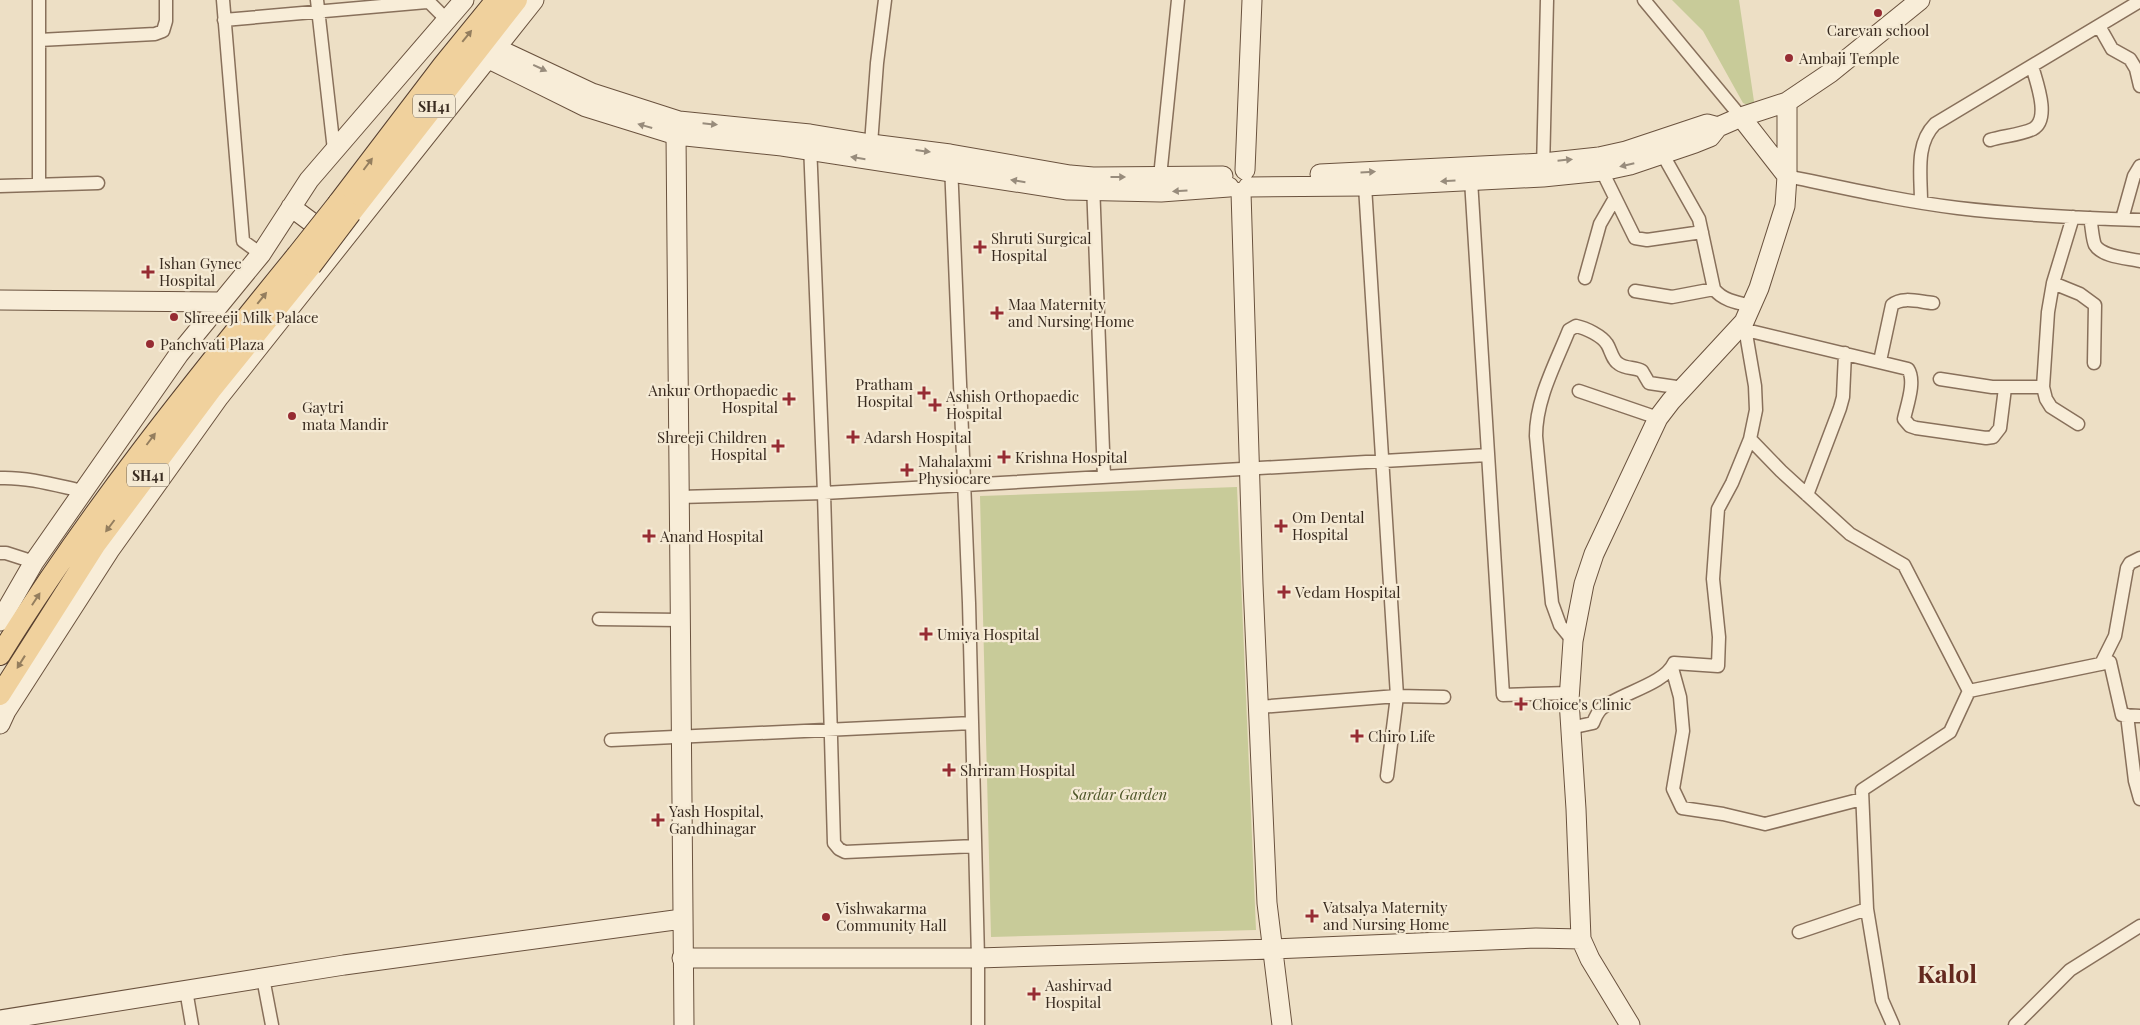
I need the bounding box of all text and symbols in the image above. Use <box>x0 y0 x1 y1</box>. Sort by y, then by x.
marker: Carevan school <box>1872 7 1884 19</box>
place label: Carevan school <box>1827 20 1929 40</box>
one-way arrow <box>462 29 473 42</box>
place label: Ambaji Temple <box>1798 48 1900 68</box>
marker: Ambaji Temple <box>1783 52 1795 64</box>
one-way arrow <box>533 65 547 73</box>
road number: SH41 <box>413 94 455 118</box>
one-way arrow <box>702 120 718 128</box>
one-way arrow <box>638 121 653 129</box>
one-way arrow <box>915 147 931 155</box>
one-way arrow <box>849 153 865 161</box>
one-way arrow <box>1558 156 1574 164</box>
one-way arrow <box>362 158 373 171</box>
one-way arrow <box>1619 161 1634 169</box>
one-way arrow <box>1361 167 1377 175</box>
one-way arrow <box>1111 173 1127 181</box>
one-way arrow <box>1010 177 1026 185</box>
one-way arrow <box>1440 177 1456 185</box>
one-way arrow <box>1172 187 1188 195</box>
place label: Shruti Surgical Hospital <box>991 228 1092 265</box>
marker: Shruti Surgical Hospital <box>973 240 987 254</box>
place label: Ishan Gynec Hospital <box>159 253 242 290</box>
marker: Ishan Gynec Hospital <box>141 265 155 279</box>
one-way arrow <box>257 291 268 304</box>
place label: Maa Maternity and Nursing Home <box>1008 294 1134 331</box>
marker: Maa Maternity and Nursing Home <box>990 306 1004 320</box>
place label: Shreeeji Milk Palace <box>184 307 319 327</box>
marker: Shreeeji Milk Palace <box>168 311 180 323</box>
place label: Panchvati Plaza <box>160 334 265 354</box>
marker: Panchvati Plaza <box>144 338 156 350</box>
place label: Pratham Hospital <box>855 374 914 411</box>
place label: Ankur Orthopaedic Hospital <box>647 380 778 417</box>
marker: Pratham Hospital <box>917 386 931 400</box>
place label: Ashish Orthopaedic Hospital <box>945 386 1079 423</box>
marker: Ankur Orthopaedic Hospital <box>782 392 796 406</box>
place label: Gaytri mata Mandir <box>302 397 389 434</box>
marker: Ashish Orthopaedic Hospital <box>928 398 942 412</box>
marker: Gaytri mata Mandir <box>286 410 298 422</box>
place label: Shreeji Children Hospital <box>657 427 767 464</box>
place label: Adarsh Hospital <box>863 427 972 447</box>
marker: Adarsh Hospital <box>846 430 860 444</box>
one-way arrow <box>145 433 156 446</box>
marker: Shreeji Children Hospital <box>771 439 785 453</box>
place label: Krishna Hospital <box>1015 447 1128 467</box>
marker: Krishna Hospital <box>997 450 1011 464</box>
place label: Mahalaxmi Physiocare <box>918 451 993 488</box>
marker: Mahalaxmi Physiocare <box>900 463 914 477</box>
road number: SH41 <box>127 464 169 486</box>
place label: Om Dental Hospital <box>1292 507 1365 544</box>
one-way arrow <box>104 519 115 532</box>
marker: Om Dental Hospital <box>1274 519 1288 533</box>
place label: Anand Hospital <box>659 526 763 546</box>
marker: Anand Hospital <box>642 529 656 543</box>
place label: Vedam Hospital <box>1294 582 1401 602</box>
marker: Vedam Hospital <box>1277 585 1291 599</box>
one-way arrow <box>31 593 40 606</box>
place label: Umiya Hospital <box>937 624 1039 644</box>
marker: Umiya Hospital <box>919 627 933 641</box>
one-way arrow <box>16 655 26 668</box>
place label: Choice's Clinic <box>1532 694 1631 714</box>
marker: Choice's Clinic <box>1514 697 1528 711</box>
place label: Chiro Life <box>1368 726 1435 746</box>
marker: Chiro Life <box>1350 729 1364 743</box>
place label: Shriram Hospital <box>960 760 1075 780</box>
marker: Shriram Hospital <box>942 763 956 777</box>
park label: Sardar Garden <box>1070 784 1167 804</box>
place label: Yash Hospital, Gandhinagar <box>668 801 764 838</box>
marker: Yash Hospital, Gandhinagar <box>651 813 665 827</box>
place label: Vatsalya Maternity and Nursing Home <box>1322 897 1449 934</box>
place label: Vishwakarma Community Hall <box>835 898 947 935</box>
marker: Vatsalya Maternity and Nursing Home <box>1305 909 1319 923</box>
marker: Vishwakarma Community Hall <box>820 911 832 923</box>
district label: Kalol <box>1917 956 1977 989</box>
place label: Aashirvad Hospital <box>1044 975 1112 1012</box>
marker: Aashirvad Hospital <box>1027 987 1041 1001</box>

